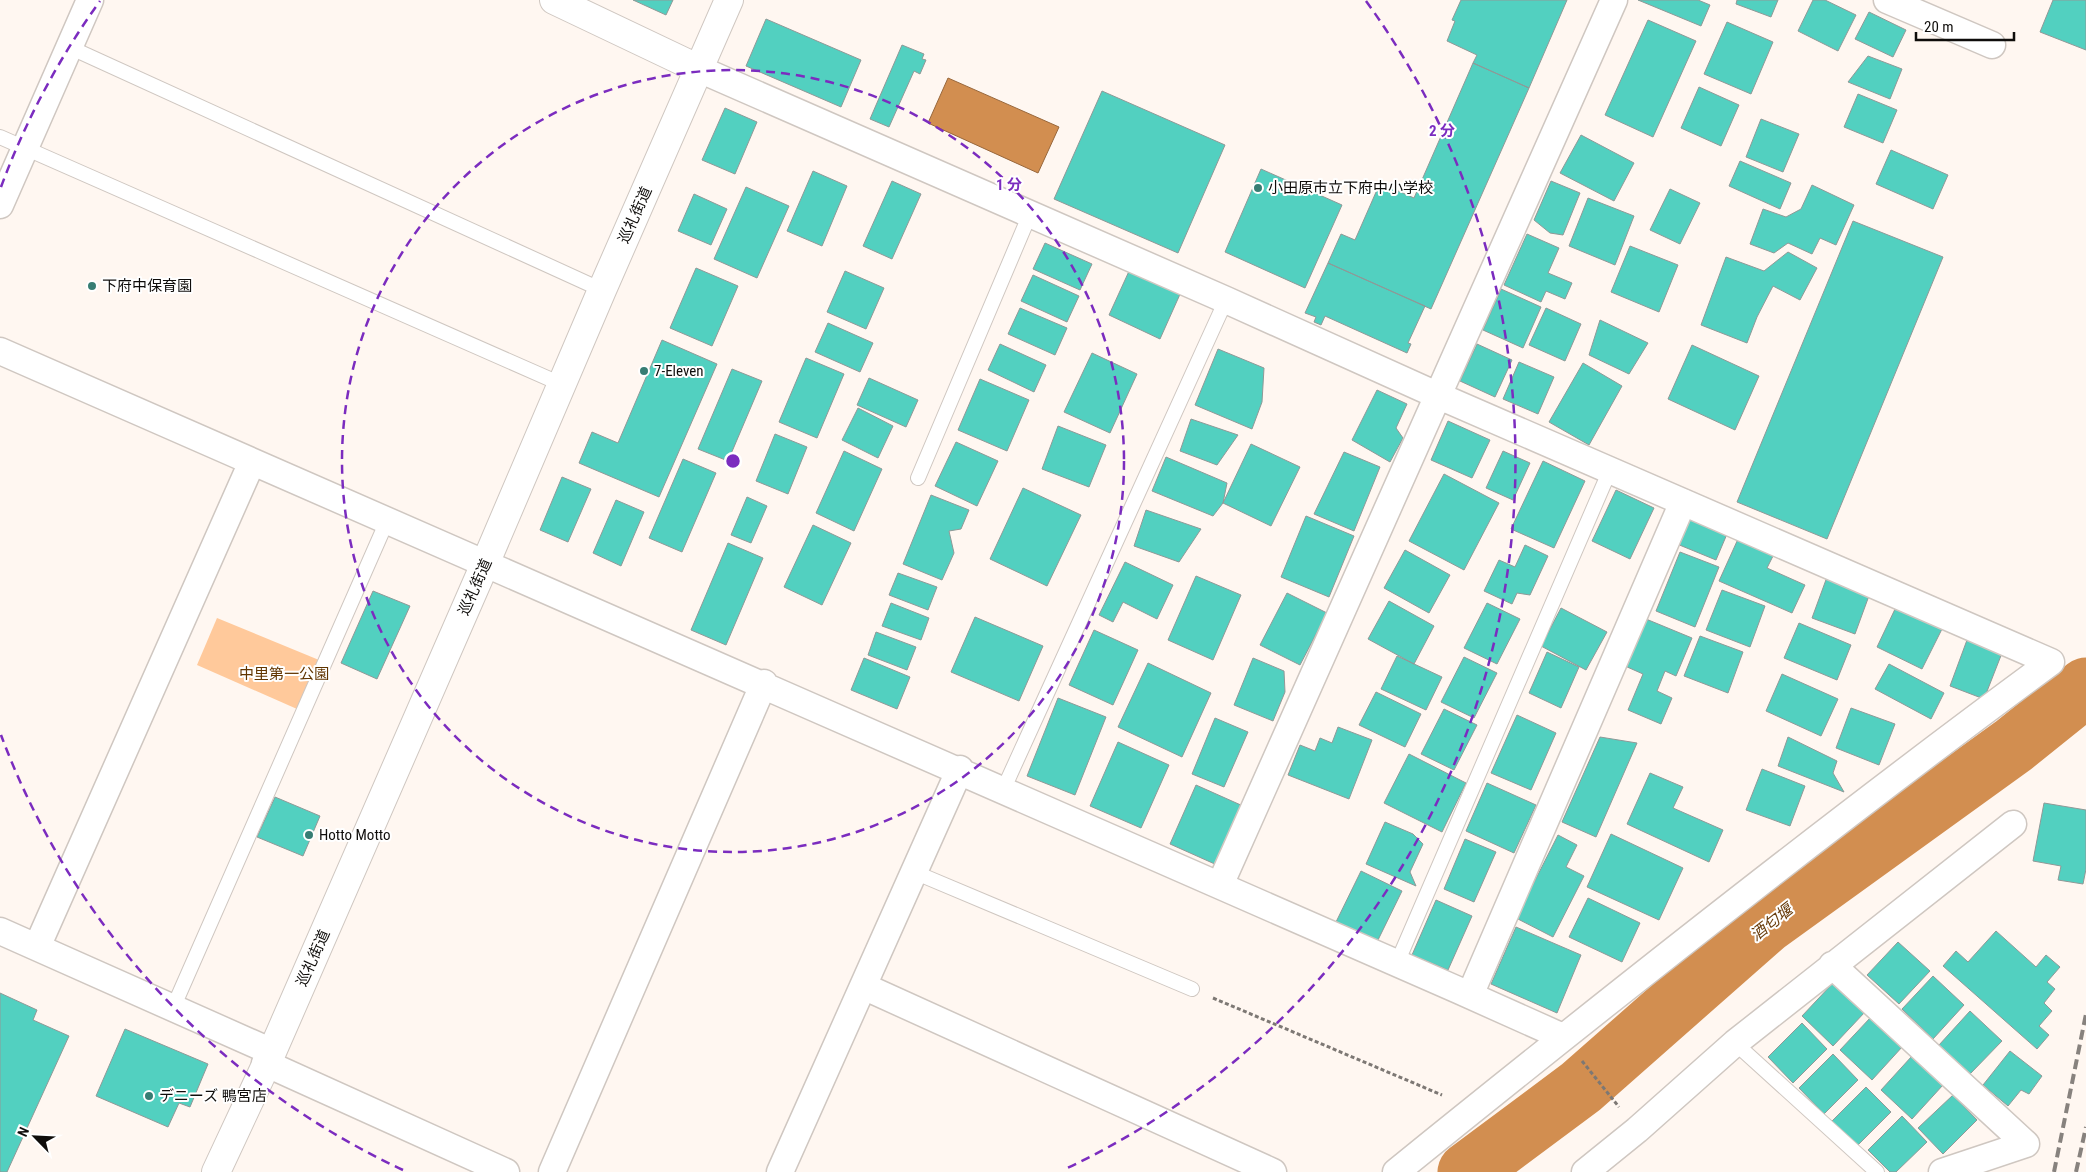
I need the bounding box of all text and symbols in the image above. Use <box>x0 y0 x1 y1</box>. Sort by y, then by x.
scale bar <box>1916 10 2014 42</box>
text: 20 m <box>1924 18 1954 36</box>
text: 2 分 <box>1429 122 1455 140</box>
text: 1 分 <box>996 176 1022 194</box>
place label: 小田原市立下府中小学校 <box>1268 179 1433 197</box>
marker: 小田原市立下府中小学校 <box>1252 182 1264 194</box>
street label: 巡礼街道 <box>615 184 655 246</box>
place label: 下府中保育園 <box>102 277 192 295</box>
marker: 下府中保育園 <box>86 280 98 292</box>
place label: 7-Eleven <box>654 362 704 380</box>
marker: 7-Eleven <box>638 365 650 377</box>
centre of rings <box>724 452 742 470</box>
street label: 巡礼街道 <box>455 556 495 618</box>
park label: 中里第一公園 <box>239 665 329 683</box>
place label: Hotto Motto <box>319 826 391 844</box>
marker: Hotto Motto <box>303 829 315 841</box>
water label: 酒匂堰 <box>1747 898 1798 945</box>
street label: 巡礼街道 <box>293 927 333 989</box>
place label: デニーズ 鴨宮店 <box>159 1087 267 1105</box>
marker: デニーズ 鴨宮店 <box>143 1090 155 1102</box>
north arrow <box>10 1112 60 1162</box>
text: N <box>14 1125 32 1139</box>

